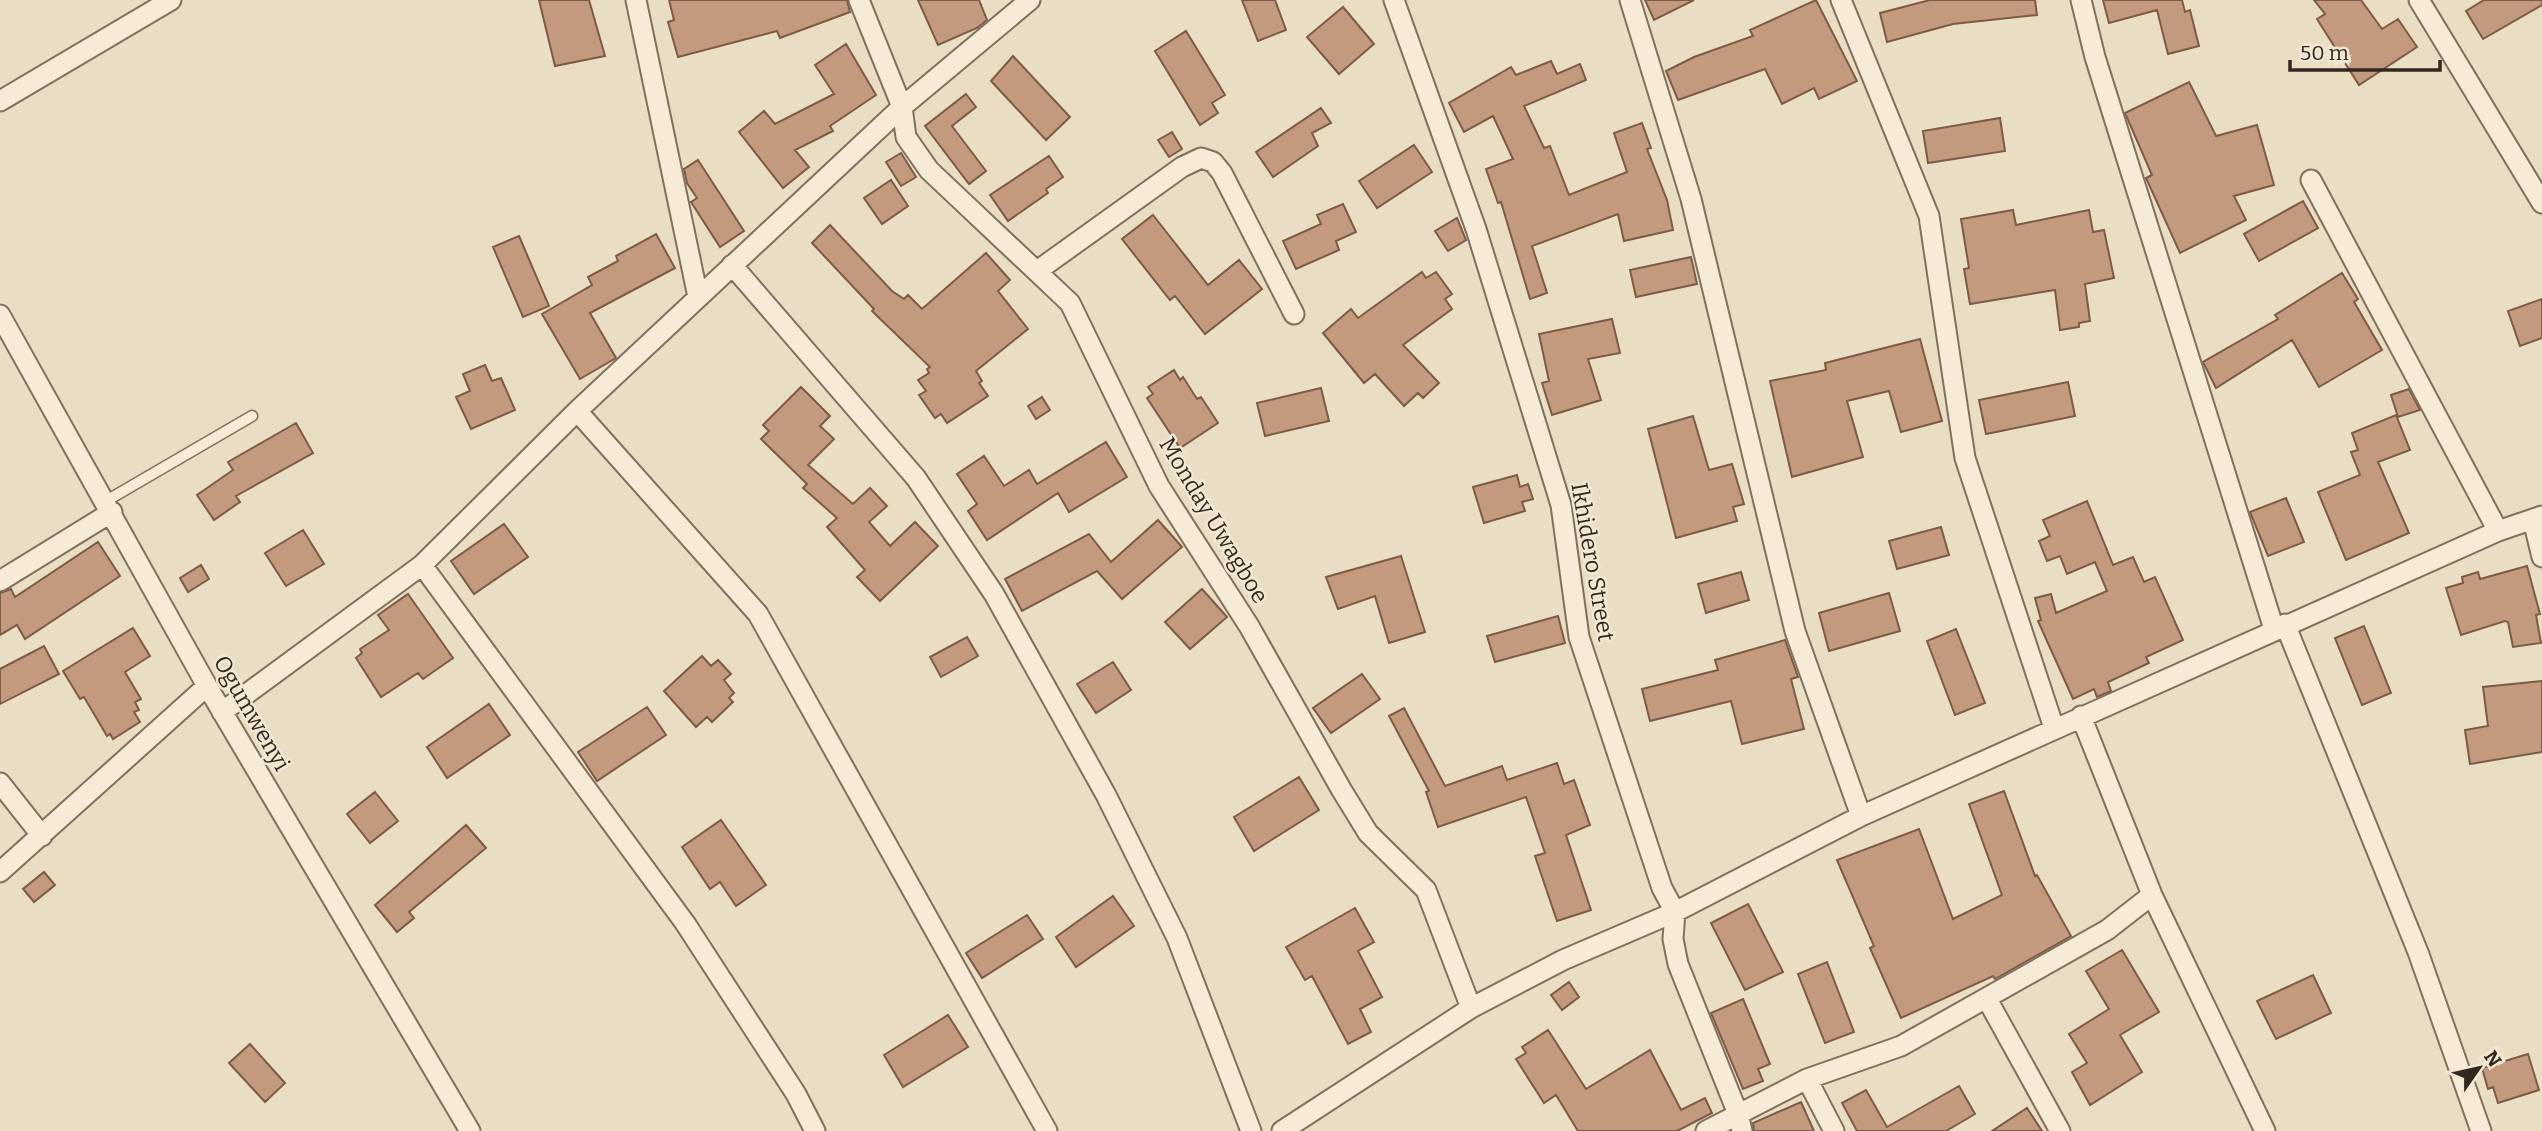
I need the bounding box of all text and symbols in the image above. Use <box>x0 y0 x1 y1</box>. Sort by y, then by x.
scale bar <box>2290 28 2440 72</box>
text: 50 m <box>2300 40 2349 66</box>
street label: Monday Uwagboe <box>1153 432 1275 608</box>
street label: Ikhidero Street <box>1565 481 1621 643</box>
street label: Ogumwenyi <box>208 650 296 776</box>
north arrow <box>2444 1033 2514 1103</box>
text: N <box>2479 1046 2506 1072</box>

